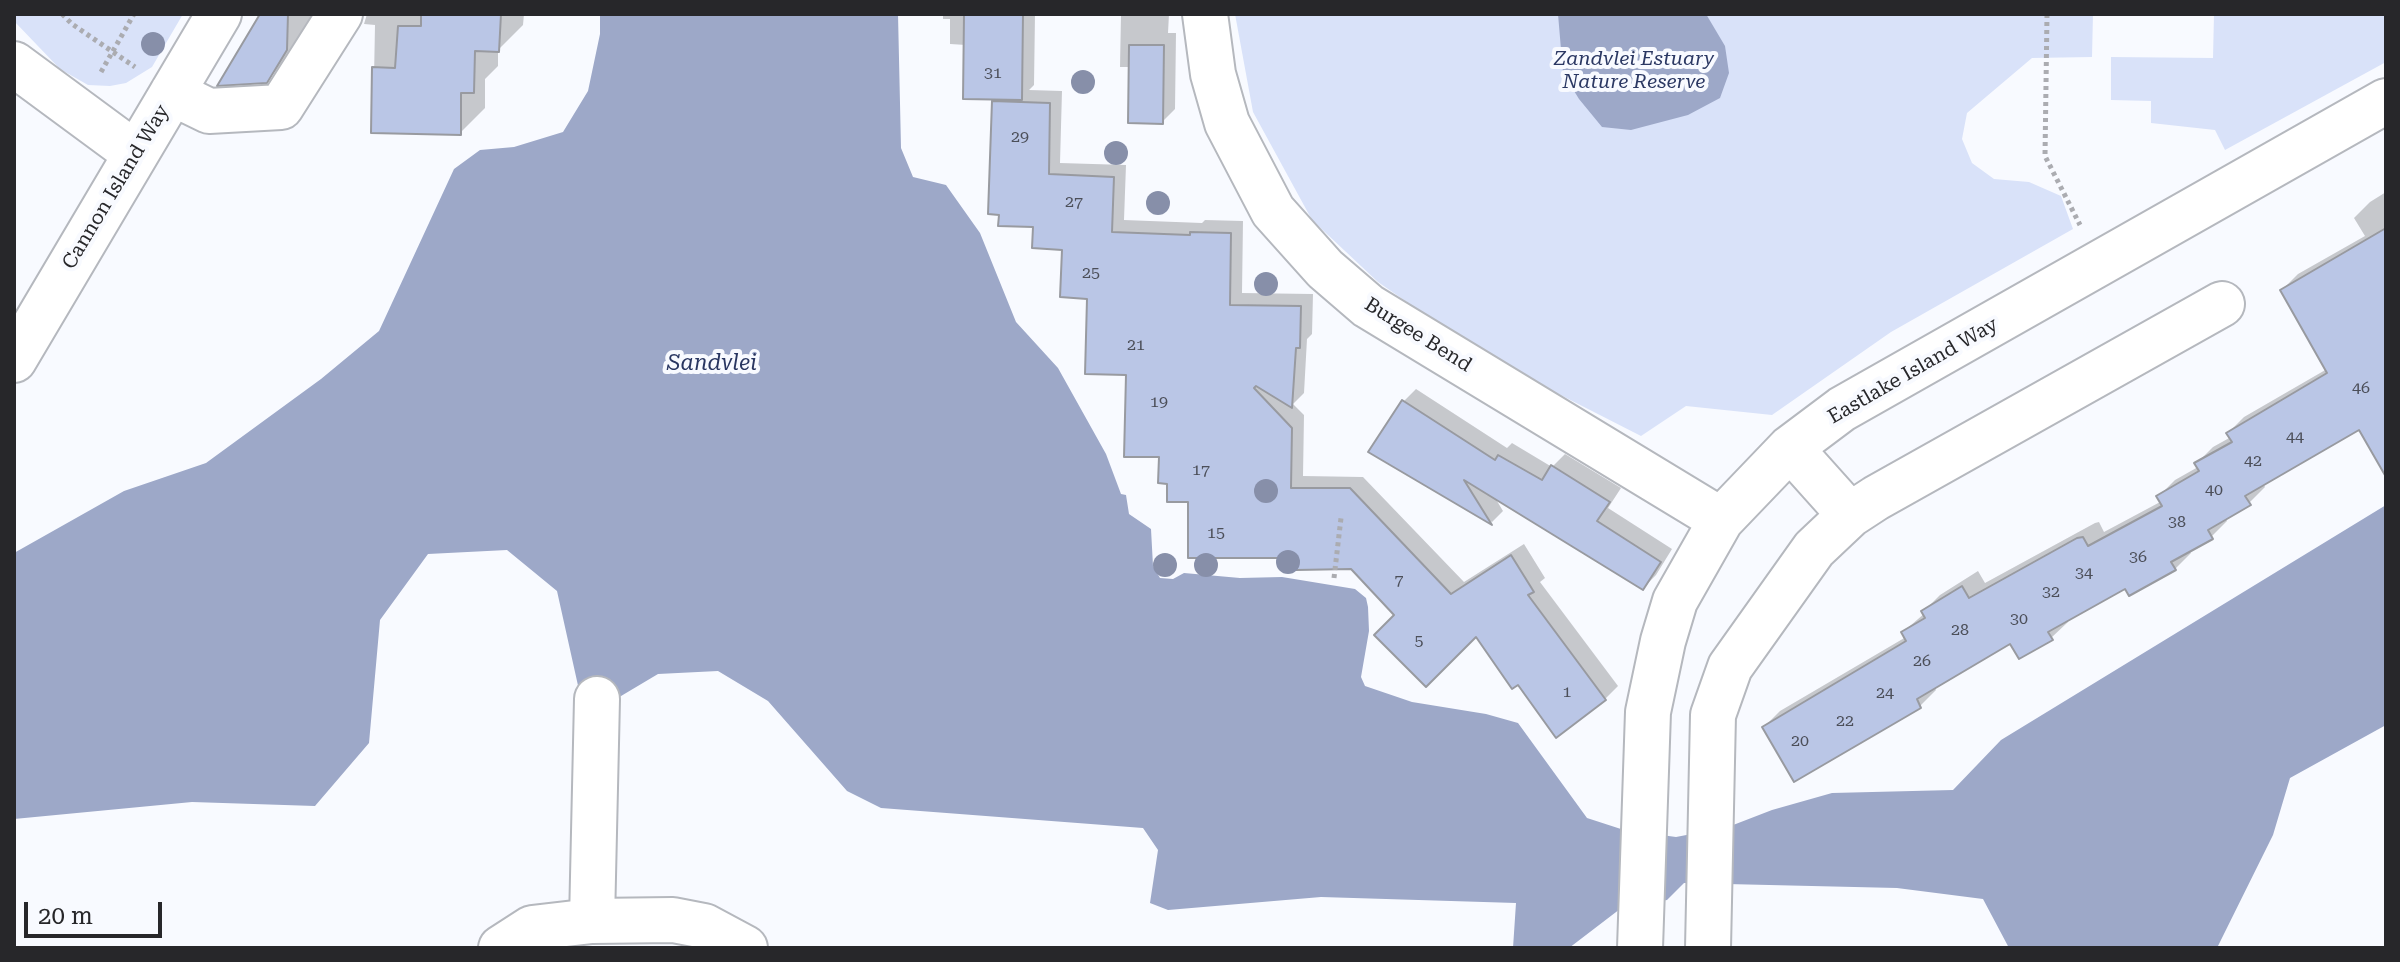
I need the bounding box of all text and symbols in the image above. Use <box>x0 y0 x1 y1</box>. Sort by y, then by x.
park label: Zandvlei Estuary Nature Reserve <box>1554 47 1714 94</box>
house number: 31 <box>984 63 1002 83</box>
street label: Cannon Island Way <box>57 100 175 274</box>
house number: 29 <box>1011 127 1029 147</box>
house number: 27 <box>1065 192 1083 212</box>
house number: 25 <box>1082 263 1100 283</box>
street label: Burgee Bend <box>1360 293 1476 377</box>
street label: Eastlake Island Way <box>1824 313 2002 429</box>
house number: 21 <box>1127 335 1145 355</box>
water label: Sandvlei <box>667 351 757 377</box>
house number: 46 <box>2352 378 2370 398</box>
house number: 19 <box>1150 392 1168 412</box>
house number: 44 <box>2286 427 2304 447</box>
house number: 42 <box>2244 451 2262 471</box>
house number: 17 <box>1192 460 1210 480</box>
house number: 40 <box>2205 480 2223 500</box>
house number: 38 <box>2168 512 2186 532</box>
house number: 15 <box>1207 523 1225 543</box>
house number: 36 <box>2129 547 2147 567</box>
house number: 34 <box>2075 563 2093 583</box>
house number: 7 <box>1395 570 1403 590</box>
house number: 32 <box>2042 582 2060 602</box>
house number: 30 <box>2010 609 2028 629</box>
house number: 28 <box>1951 620 1969 640</box>
house number: 5 <box>1415 631 1423 651</box>
house number: 26 <box>1913 651 1931 671</box>
house number: 1 <box>1563 682 1571 702</box>
house number: 24 <box>1876 683 1894 703</box>
house number: 22 <box>1836 711 1854 731</box>
house number: 20 <box>1791 731 1809 751</box>
scale bar <box>28 886 166 936</box>
text: 20 m <box>38 902 93 930</box>

